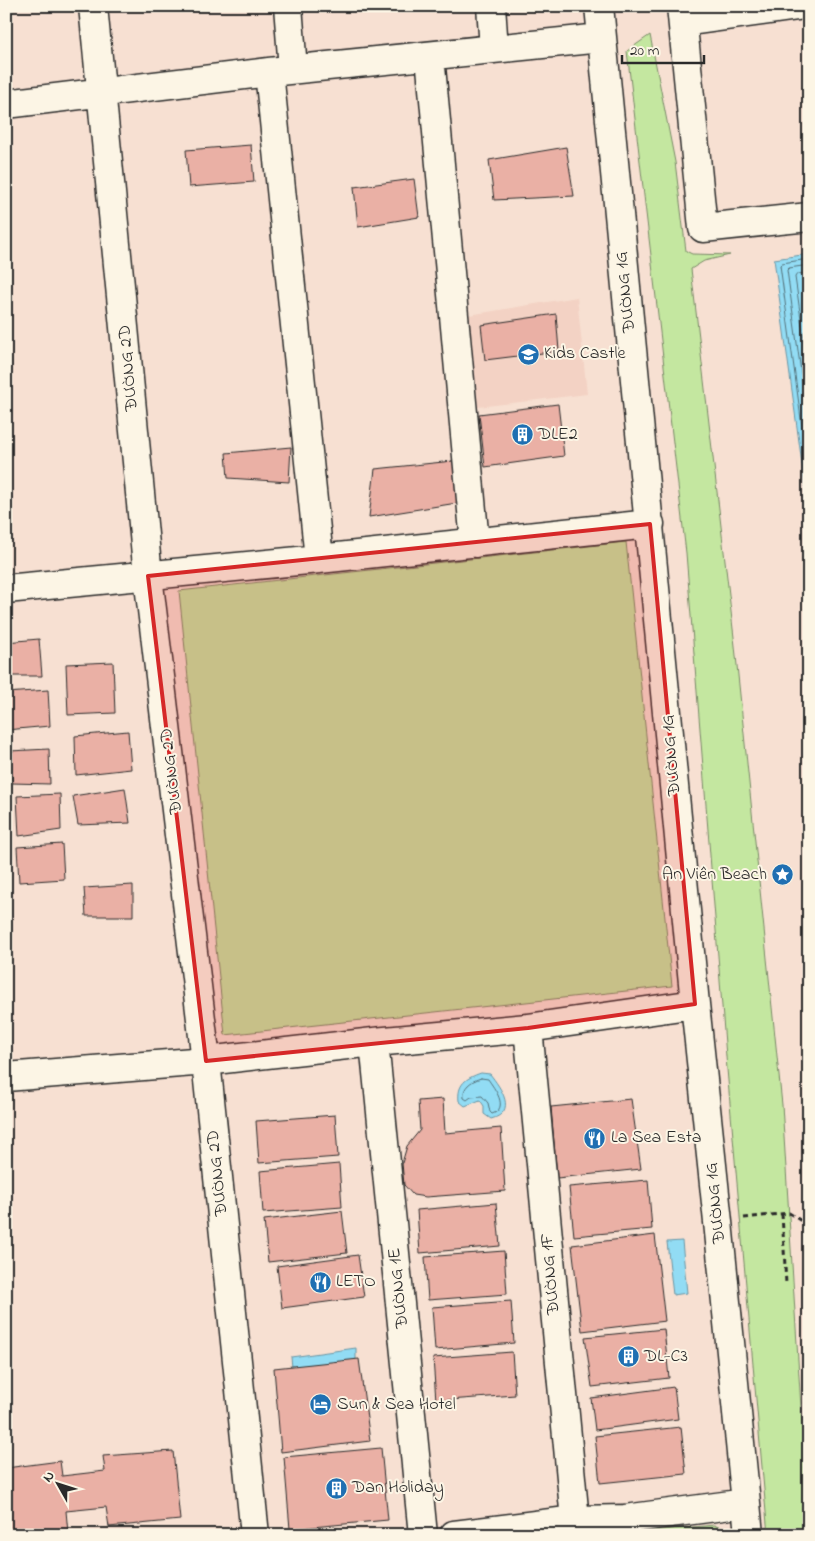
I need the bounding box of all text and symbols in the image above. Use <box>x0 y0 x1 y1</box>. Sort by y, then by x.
scale bar <box>622 32 705 64</box>
text: 20 m <box>630 40 660 62</box>
street label: ĐƯỜNG 1G <box>609 250 643 335</box>
street label: ĐƯỜNG 2D <box>112 324 146 413</box>
place label: Kids Castle <box>544 341 627 367</box>
school or university icon: Kids Castle <box>516 342 540 366</box>
place label: DLE2 <box>537 422 578 448</box>
building icon: DLE2 <box>510 423 534 447</box>
street label: ĐƯỜNG 1G <box>656 713 689 798</box>
street label: ĐƯỜNG 2D <box>154 726 190 817</box>
place label: An Viên Beach <box>662 862 767 888</box>
place icon: An Viên Beach <box>771 863 795 887</box>
place label: La Sea Esta <box>611 1125 702 1151</box>
restaurant icon: La Sea Esta <box>583 1126 607 1150</box>
street label: ĐƯỜNG 2D <box>201 1129 236 1218</box>
street label: ĐƯỜNG 1G <box>699 1161 733 1246</box>
street label: ĐƯỜNG 1F <box>534 1232 568 1317</box>
street label: ĐƯỜNG 1E <box>382 1246 416 1331</box>
place label: LETO <box>336 1269 376 1295</box>
restaurant icon: LETO <box>308 1270 332 1294</box>
place label: DL-C3 <box>643 1344 688 1370</box>
building icon: DL-C3 <box>616 1345 640 1369</box>
place label: Sun & Sea Hotel <box>337 1392 456 1418</box>
hotel icon: Sun & Sea Hotel <box>309 1393 333 1417</box>
north arrow <box>32 1458 82 1508</box>
text: N <box>38 1466 60 1487</box>
place label: Dan Holiday <box>351 1475 444 1501</box>
building icon: Dan Holiday <box>324 1476 348 1500</box>

